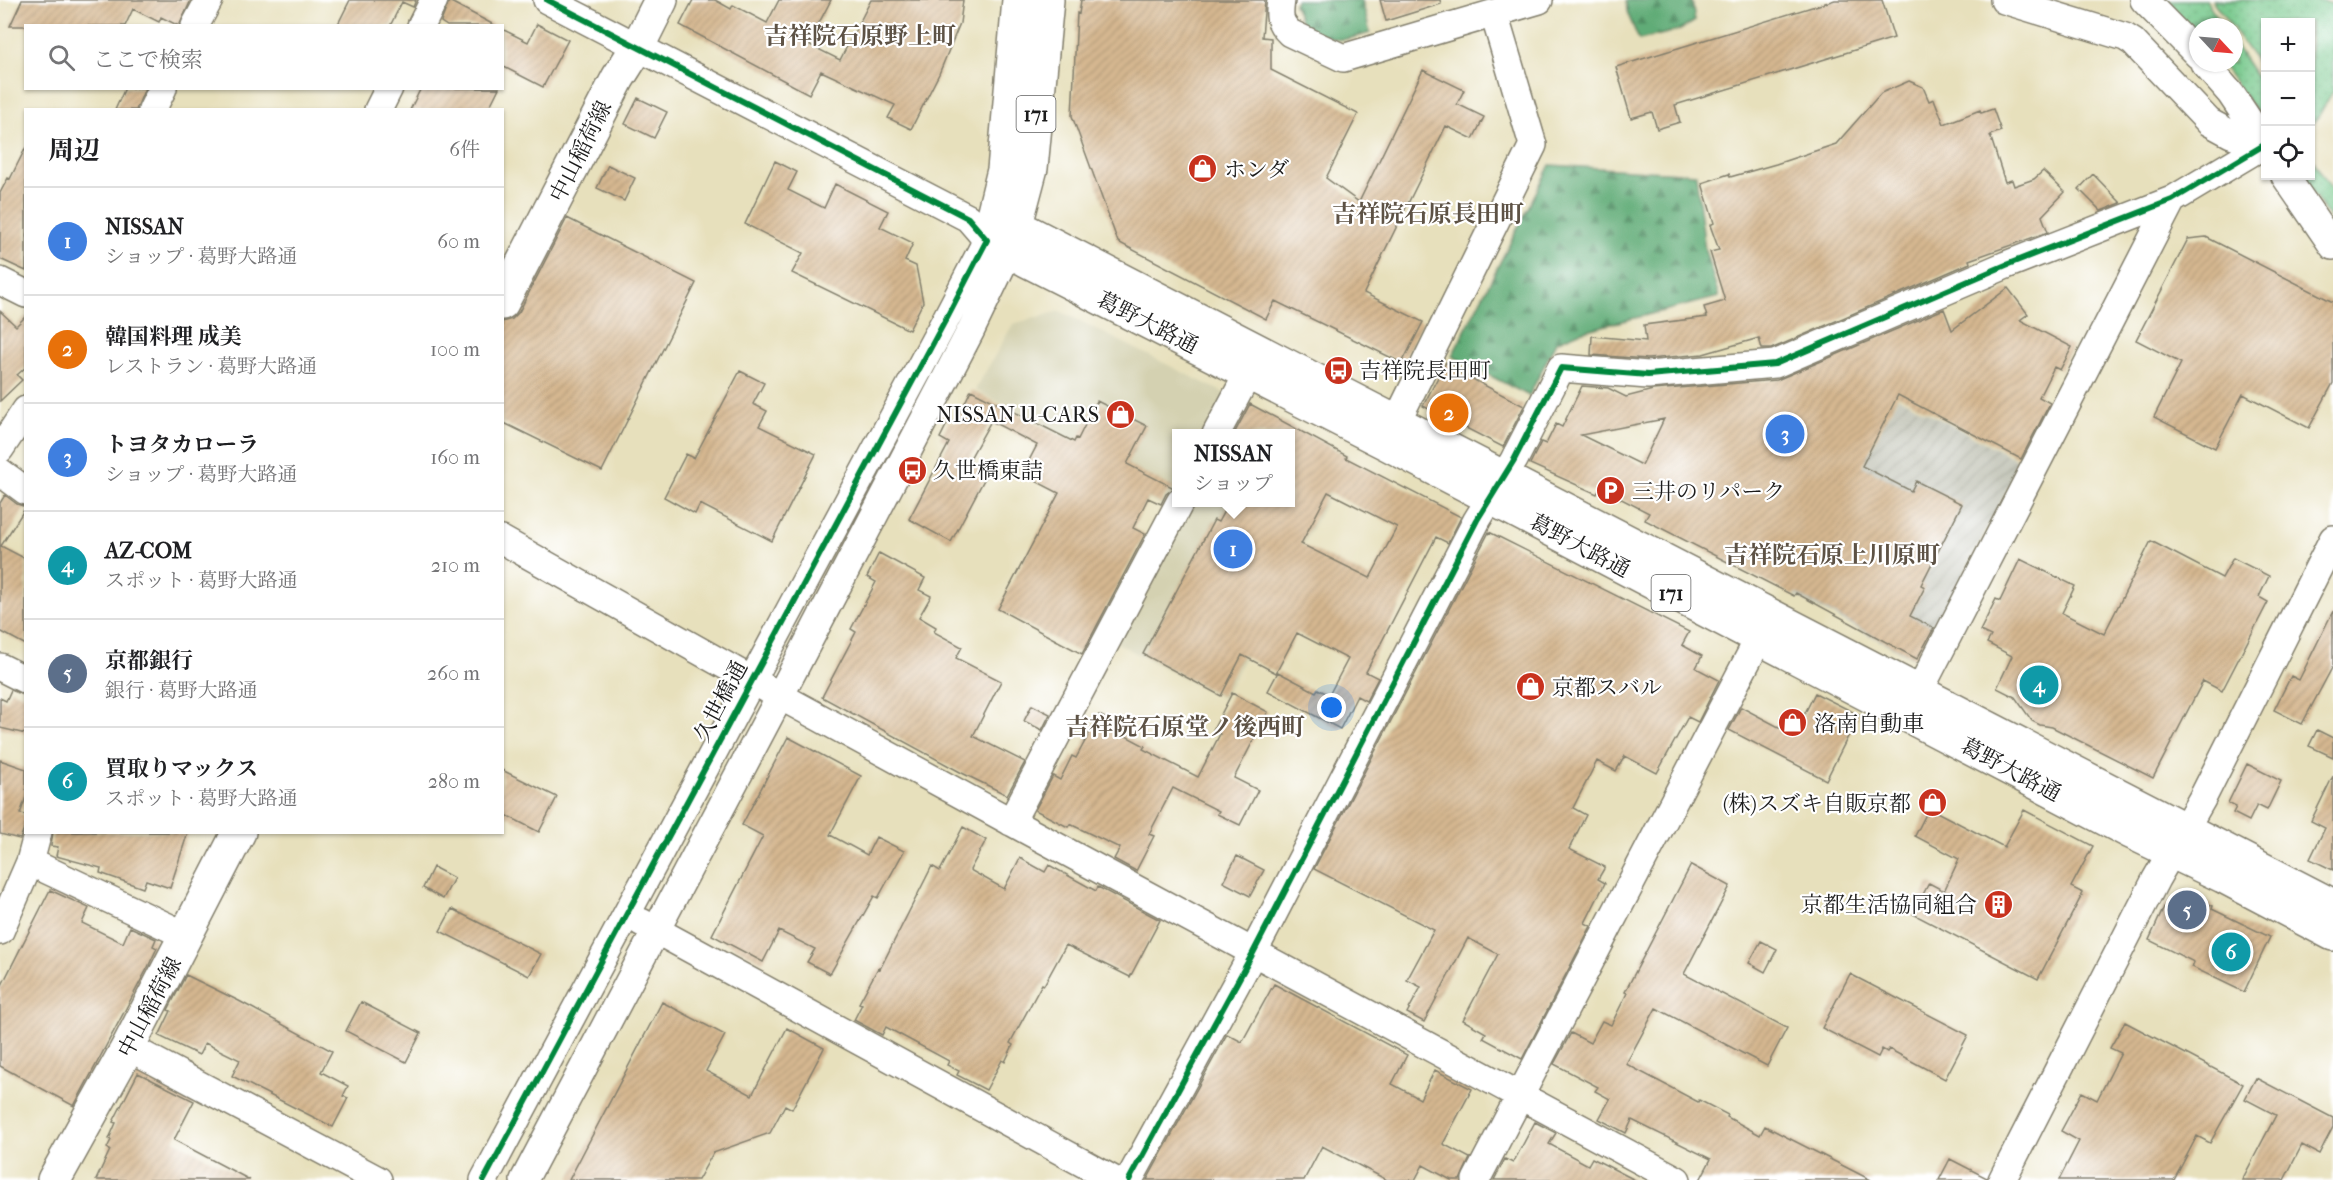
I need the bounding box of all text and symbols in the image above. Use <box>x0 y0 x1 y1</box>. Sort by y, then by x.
north arrow <box>2189 18 2243 72</box>
map controls <box>2261 18 2315 180</box>
button: + <box>2261 18 2315 72</box>
district label: 吉祥院石原野上町 <box>764 22 956 50</box>
search box <box>24 24 504 90</box>
icon: search <box>45 41 78 74</box>
text: ここで検索 <box>93 47 203 73</box>
button: − <box>2261 72 2315 126</box>
road number: 171 <box>1016 96 1056 132</box>
street label: 中山稲荷線 <box>544 97 617 206</box>
button: locate <box>2261 126 2315 180</box>
text: 周辺 <box>48 135 100 166</box>
text: 6件 <box>449 138 480 161</box>
shop icon: ホンダ <box>1187 153 1219 185</box>
place label: ホンダ <box>1224 157 1289 183</box>
district label: 吉祥院石原長田町 <box>1332 200 1524 228</box>
text: NISSAN <box>105 214 184 240</box>
text: 1 <box>64 230 71 253</box>
text: 60 m <box>437 230 480 253</box>
text: ショップ · 葛野大路通 <box>105 245 297 268</box>
street label: 葛野大路通 <box>1093 286 1202 359</box>
text: 韓国料理 成美 <box>105 324 242 350</box>
text: 2 <box>62 338 73 361</box>
text: 100 m <box>430 338 480 361</box>
bus stop icon: 吉祥院長田町 <box>1322 354 1354 386</box>
text: レストラン · 葛野大路通 <box>105 355 317 378</box>
place label: 吉祥院長田町 <box>1359 358 1491 384</box>
pin: 2 <box>1430 390 1468 436</box>
shop icon: NISSAN U-CARS <box>1104 398 1136 430</box>
place label: NISSAN U-CARS <box>936 402 1099 428</box>
pin: 3 <box>1766 412 1804 456</box>
popup <box>1172 429 1295 507</box>
text: トヨタカローラ <box>105 432 259 458</box>
text: NISSAN <box>1194 441 1273 467</box>
text: 3 <box>63 446 72 469</box>
text: 160 m <box>430 446 480 469</box>
bus stop icon: 久世橋東詰 <box>896 454 928 486</box>
place label: 久世橋東詰 <box>933 458 1043 484</box>
text: ショップ · 葛野大路通 <box>105 463 297 486</box>
text: ショップ <box>1194 472 1273 495</box>
parking icon: 三井のリパーク <box>1595 475 1627 507</box>
place label: 三井のリパーク <box>1632 479 1785 505</box>
street label: 葛野大路通 <box>1525 509 1634 583</box>
pin: 1 <box>1214 526 1252 572</box>
text: AZ-COM <box>105 538 192 564</box>
district label: 吉祥院石原上川原町 <box>1724 541 1940 569</box>
text: 4 <box>62 554 73 577</box>
text: 210 m <box>431 554 480 577</box>
text: スポット · 葛野大路通 <box>105 569 298 592</box>
road number: 171 <box>1652 575 1690 611</box>
text: 京都銀行 <box>105 648 193 674</box>
street label: 久世橋通 <box>689 657 753 746</box>
text: 5 <box>63 662 72 685</box>
text: 260 m <box>427 662 480 685</box>
pin: 4 <box>2020 662 2058 708</box>
shop icon: 京都スバル <box>1515 671 1547 703</box>
place label: 京都スバル <box>1552 675 1662 701</box>
text: 銀行 · 葛野大路通 <box>105 679 258 702</box>
your location <box>1317 693 1346 722</box>
shop icon: 洛南自動車 <box>1777 707 1809 739</box>
place label: 洛南自動車 <box>1814 711 1924 737</box>
district label: 吉祥院石原堂ノ後西町 <box>1065 713 1305 741</box>
street label: 葛野大路通 <box>1956 733 2065 807</box>
text: 買取りマックス <box>105 756 258 782</box>
text: 6 <box>62 770 73 793</box>
text: 280 m <box>428 770 480 793</box>
text: スポット · 葛野大路通 <box>105 787 298 810</box>
shop icon: (株)スズキ自販京都 <box>1916 787 1948 819</box>
place label: (株)スズキ自販京都 <box>1723 791 1911 817</box>
building icon: 京都生活協同組合 <box>1982 888 2014 920</box>
pin: 5 <box>2168 888 2206 932</box>
place label: 京都生活協同組合 <box>1801 892 1977 918</box>
pin: 6 <box>2212 930 2250 974</box>
street label: 中山稲荷線 <box>113 953 187 1062</box>

